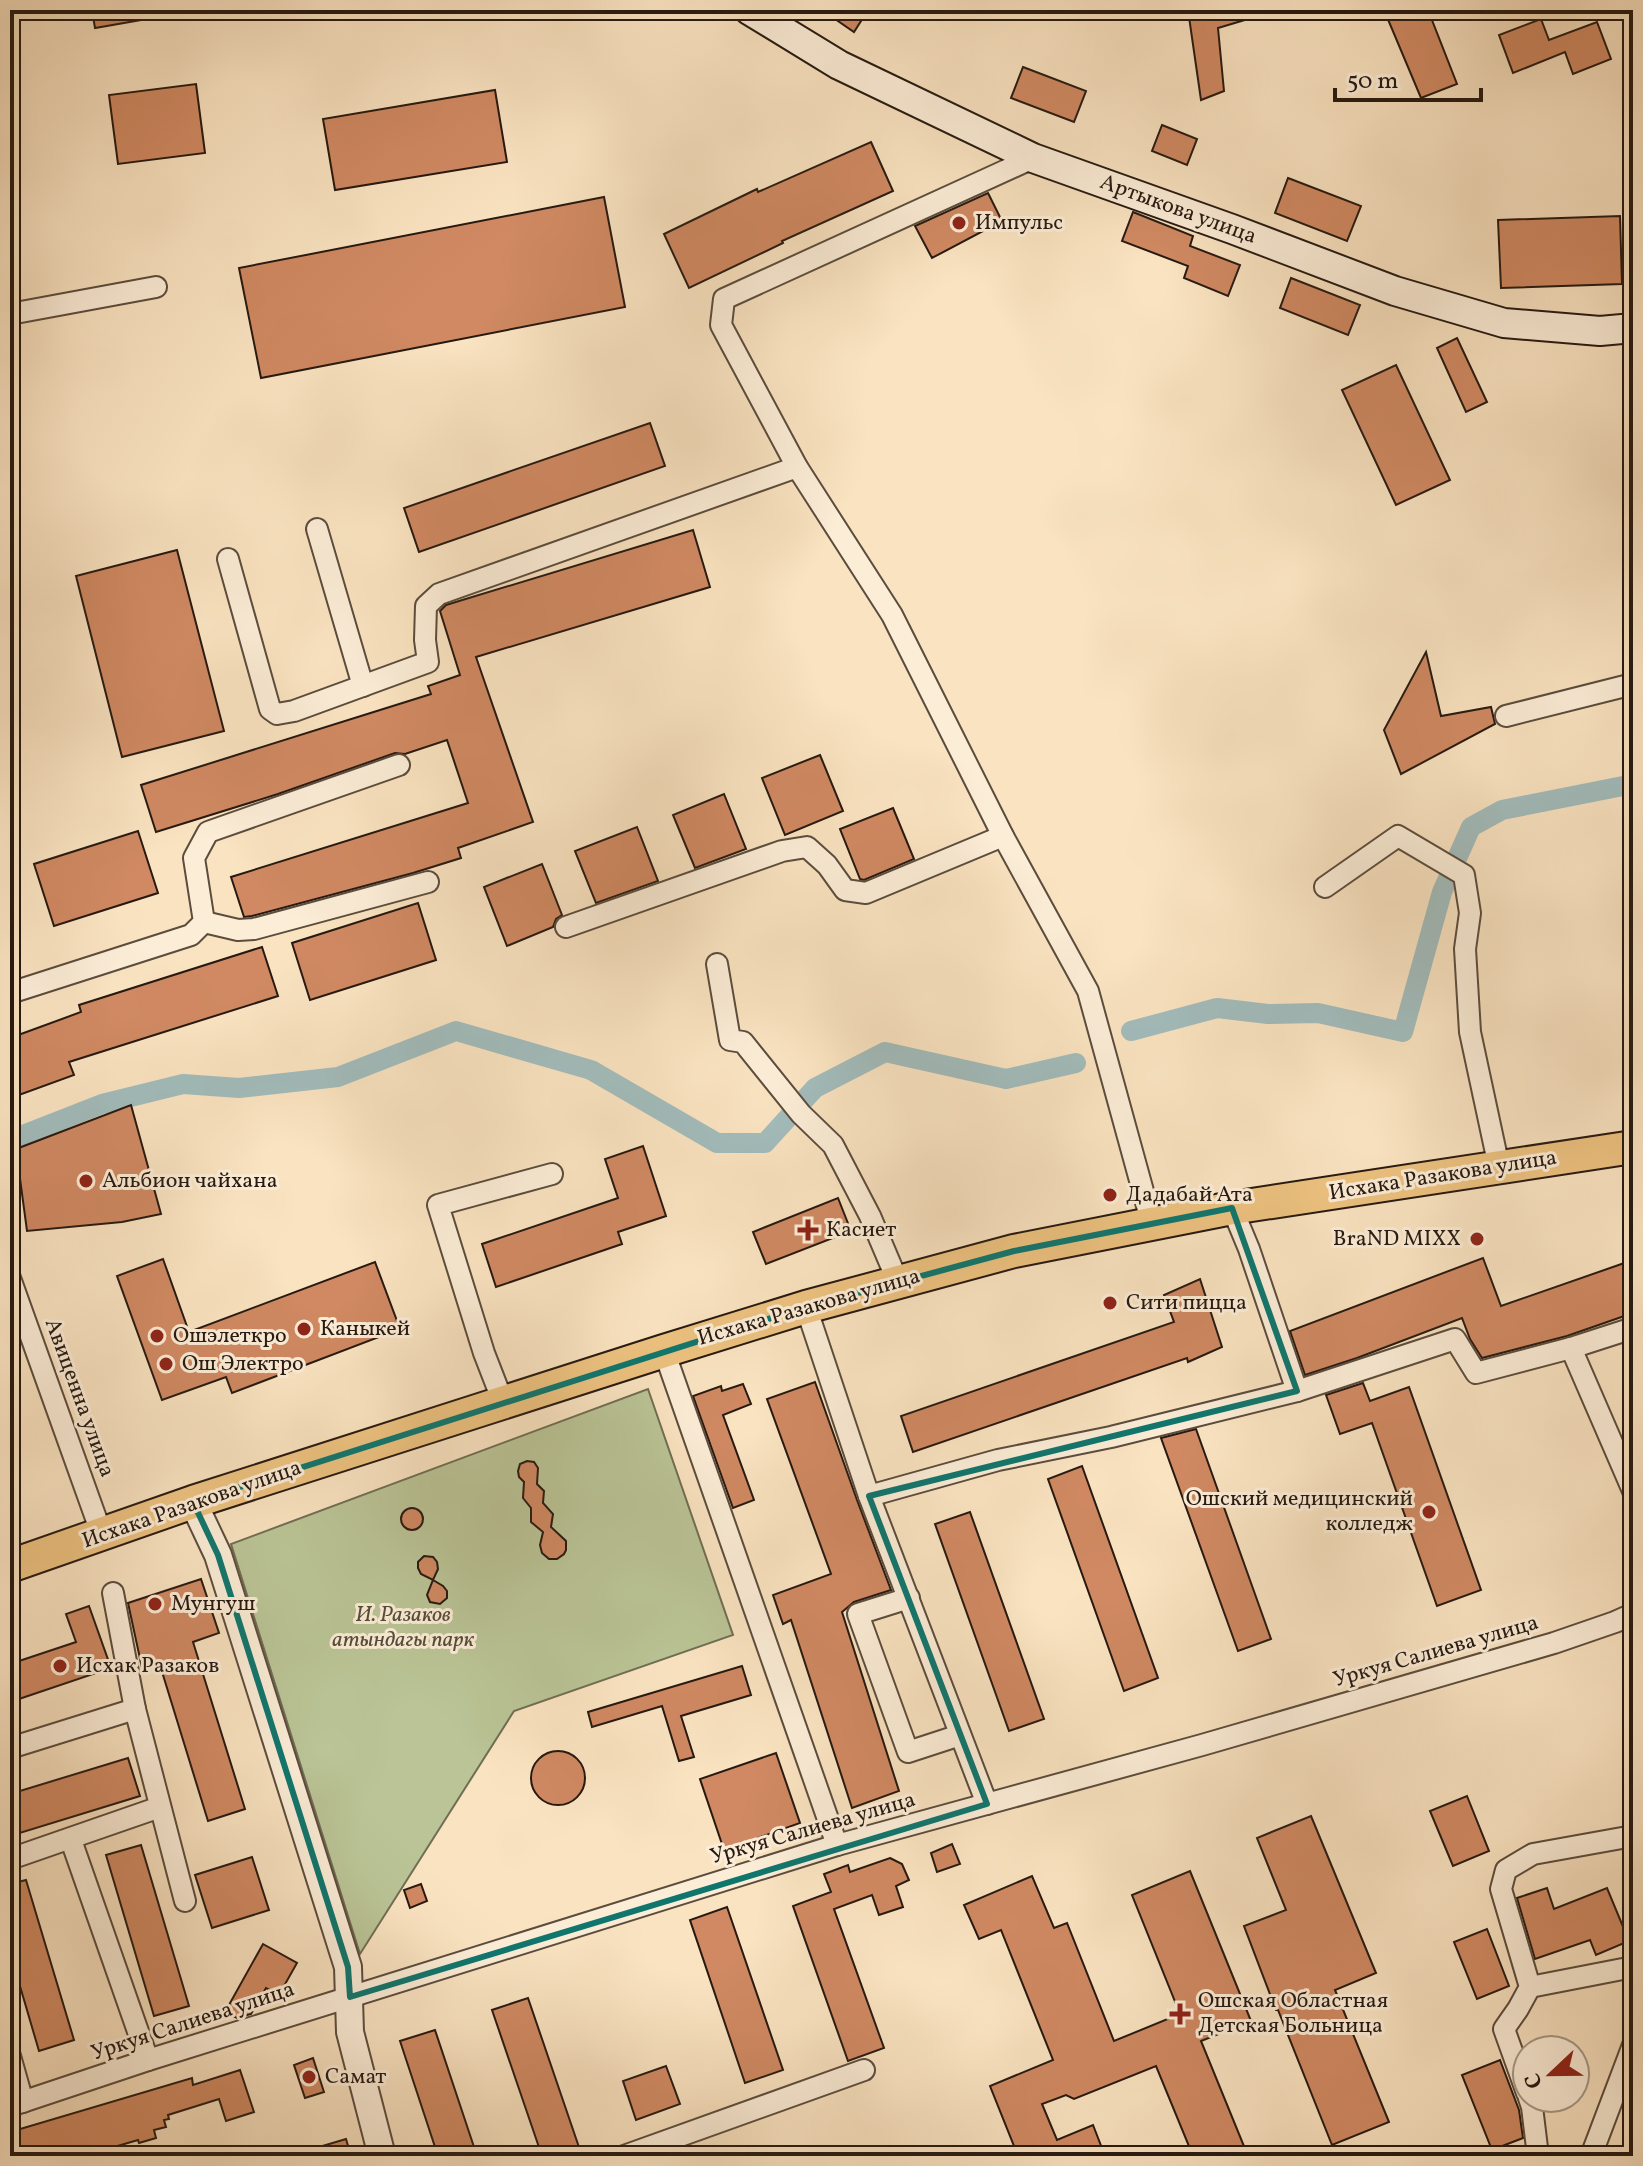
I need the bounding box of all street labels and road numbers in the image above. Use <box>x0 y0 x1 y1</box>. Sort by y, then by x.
street label: Артыкова улица <box>1095 167 1261 253</box>
street label: Исхака Разакова улица <box>1327 1143 1559 1209</box>
street label: Исхака Разакова улица <box>694 1261 924 1355</box>
street label: Авиценна улица <box>36 1314 122 1482</box>
street label: Исхака Разакова улица <box>78 1453 306 1557</box>
street label: Уркуя Салиева улица <box>1330 1608 1542 1696</box>
street label: Уркуя Салиева улица <box>707 1785 919 1873</box>
street label: Уркуя Салиева улица <box>87 1974 299 2070</box>

